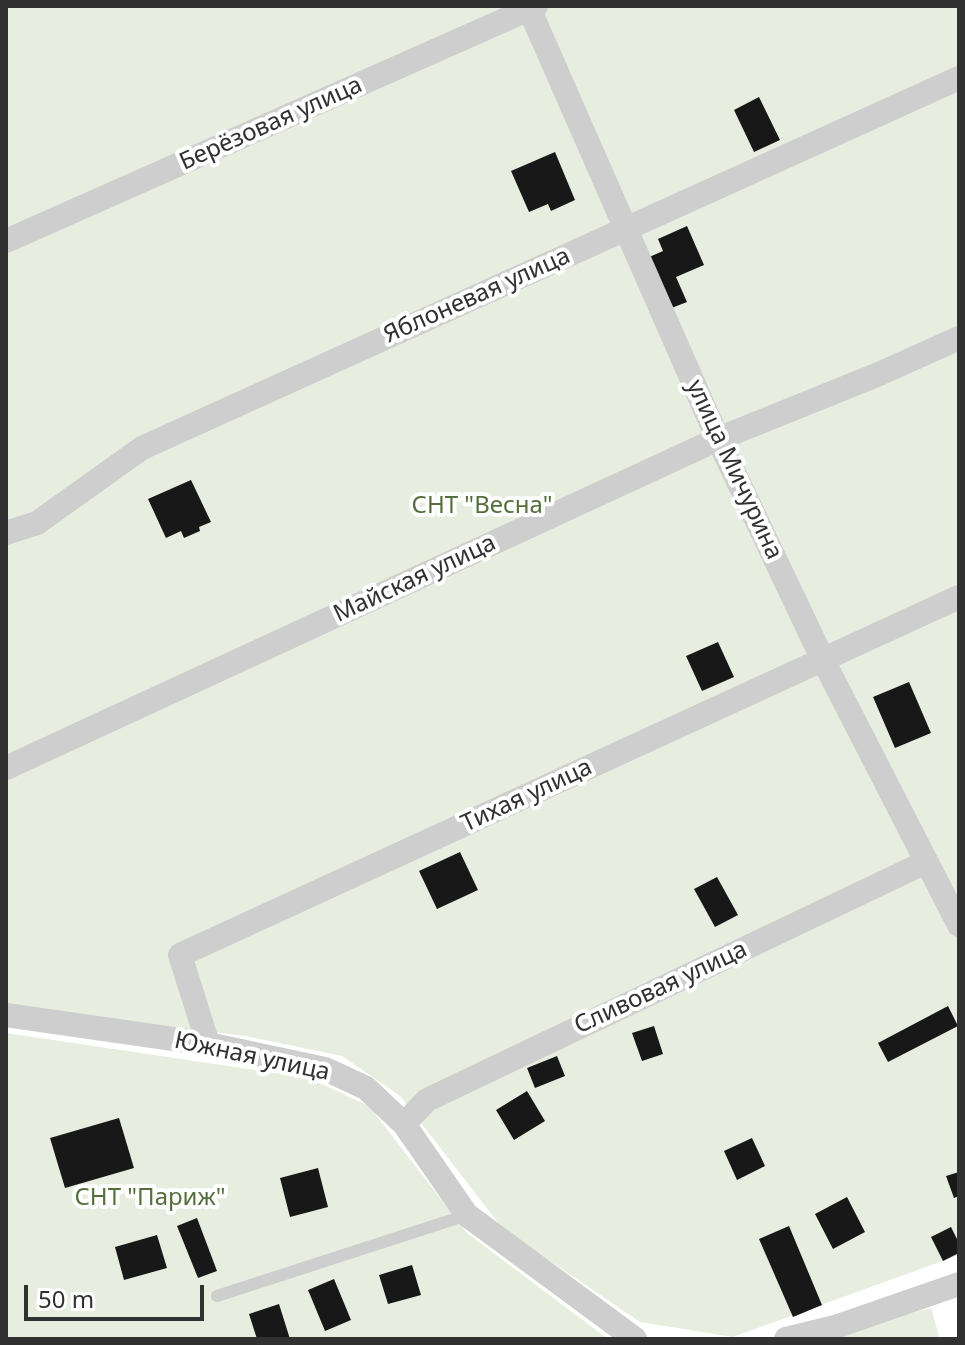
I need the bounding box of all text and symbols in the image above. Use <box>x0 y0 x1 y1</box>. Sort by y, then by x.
street label: Берёзовая улица <box>175 71 367 177</box>
street label: Яблоневая улица <box>379 242 575 350</box>
street label: улица Мичурина <box>680 376 788 564</box>
park label: СНТ "Весна" <box>412 492 552 520</box>
street label: Майская улица <box>329 529 501 629</box>
street label: Тихая улица <box>457 753 597 839</box>
street label: Сливовая улица <box>570 935 752 1041</box>
street label: Южная улица <box>172 1026 332 1088</box>
park label: СНТ "Париж" <box>74 1184 226 1212</box>
scale bar <box>28 1269 208 1319</box>
text: 50 m <box>38 1282 94 1315</box>

